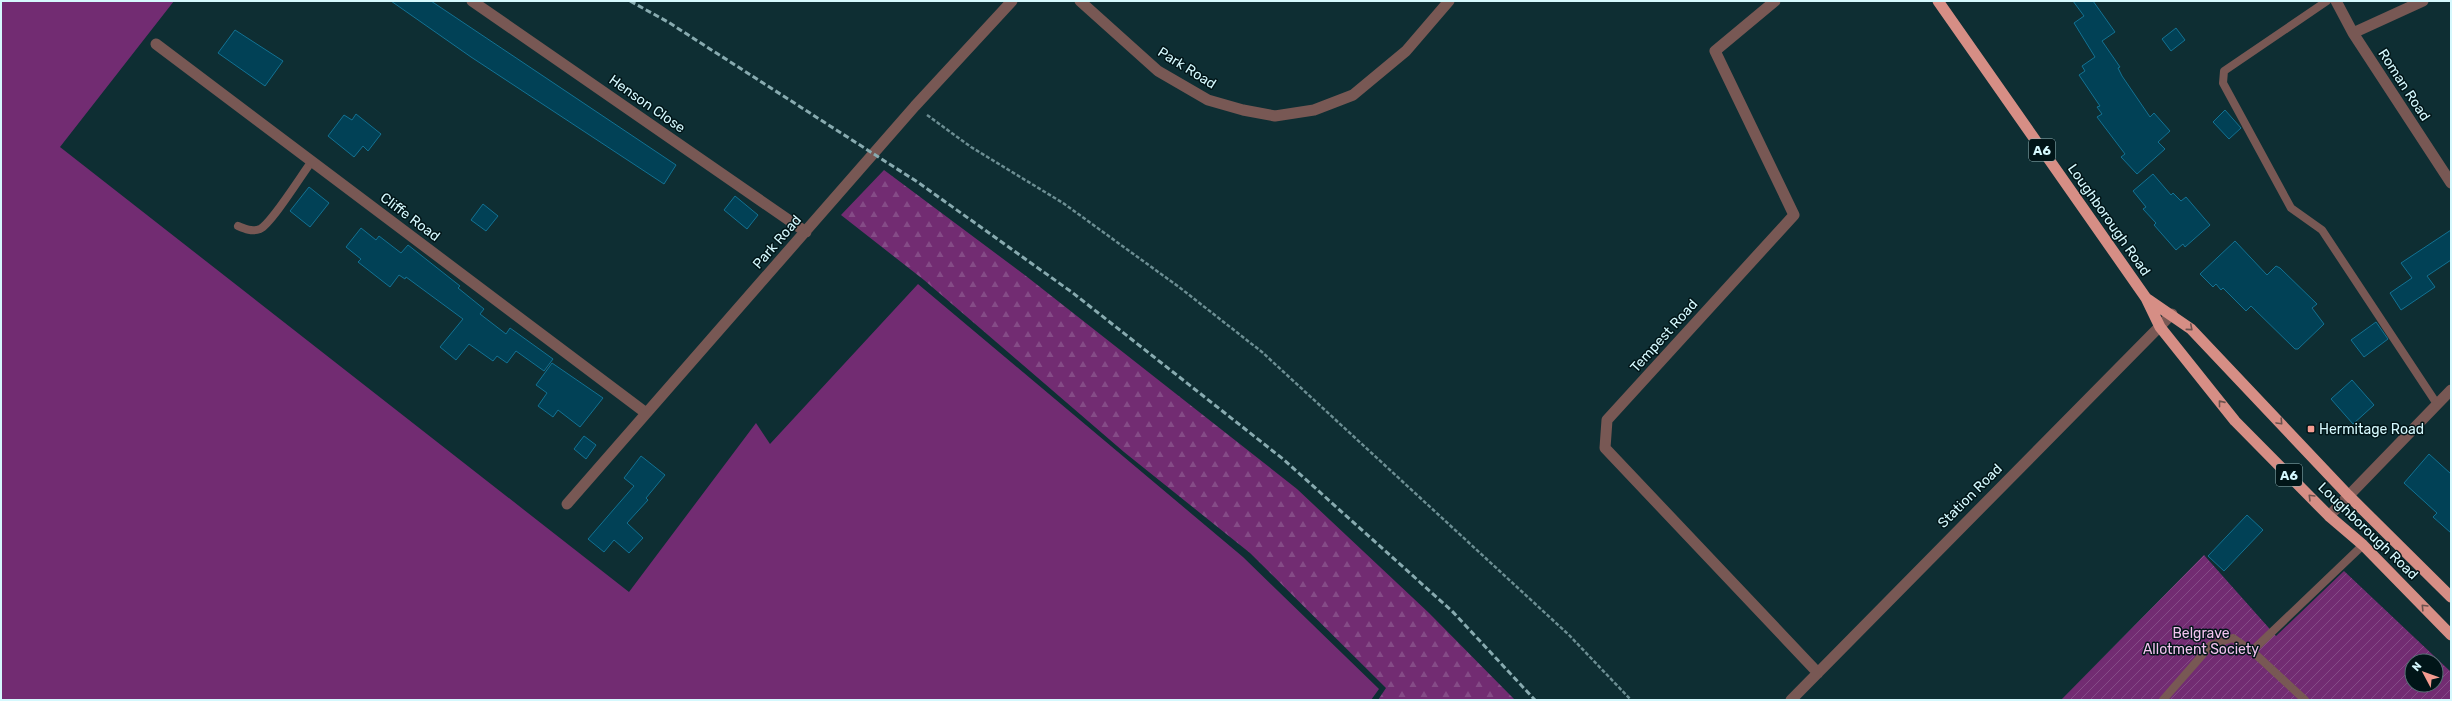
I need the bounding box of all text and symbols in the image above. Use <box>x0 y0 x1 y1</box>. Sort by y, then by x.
street label: Park Road <box>1155 43 1219 93</box>
street label: Roman Road <box>2374 46 2434 124</box>
street label: Henson Close <box>606 71 689 137</box>
road number: A6 <box>2029 139 2055 161</box>
street label: Loughborough Road <box>2064 161 2154 279</box>
street label: Cliffe Road <box>377 189 443 245</box>
street label: Park Road <box>749 212 805 272</box>
street label: Tempest Road <box>1627 296 1701 376</box>
one-way arrow <box>2185 324 2192 331</box>
one-way arrow <box>2219 401 2226 408</box>
one-way arrow <box>2275 417 2282 425</box>
place label: Hermitage Road <box>2319 421 2424 438</box>
marker: Hermitage Road <box>2306 424 2316 434</box>
street label: Station Road <box>1934 460 2006 532</box>
road number: A6 <box>2276 464 2302 486</box>
street label: Loughborough Road <box>2314 479 2422 583</box>
one-way arrow <box>2308 494 2315 502</box>
one-way arrow <box>2421 604 2429 612</box>
park label: Belgrave Allotment Society <box>2143 625 2259 658</box>
north arrow <box>2404 653 2444 693</box>
text: N <box>2409 659 2424 674</box>

